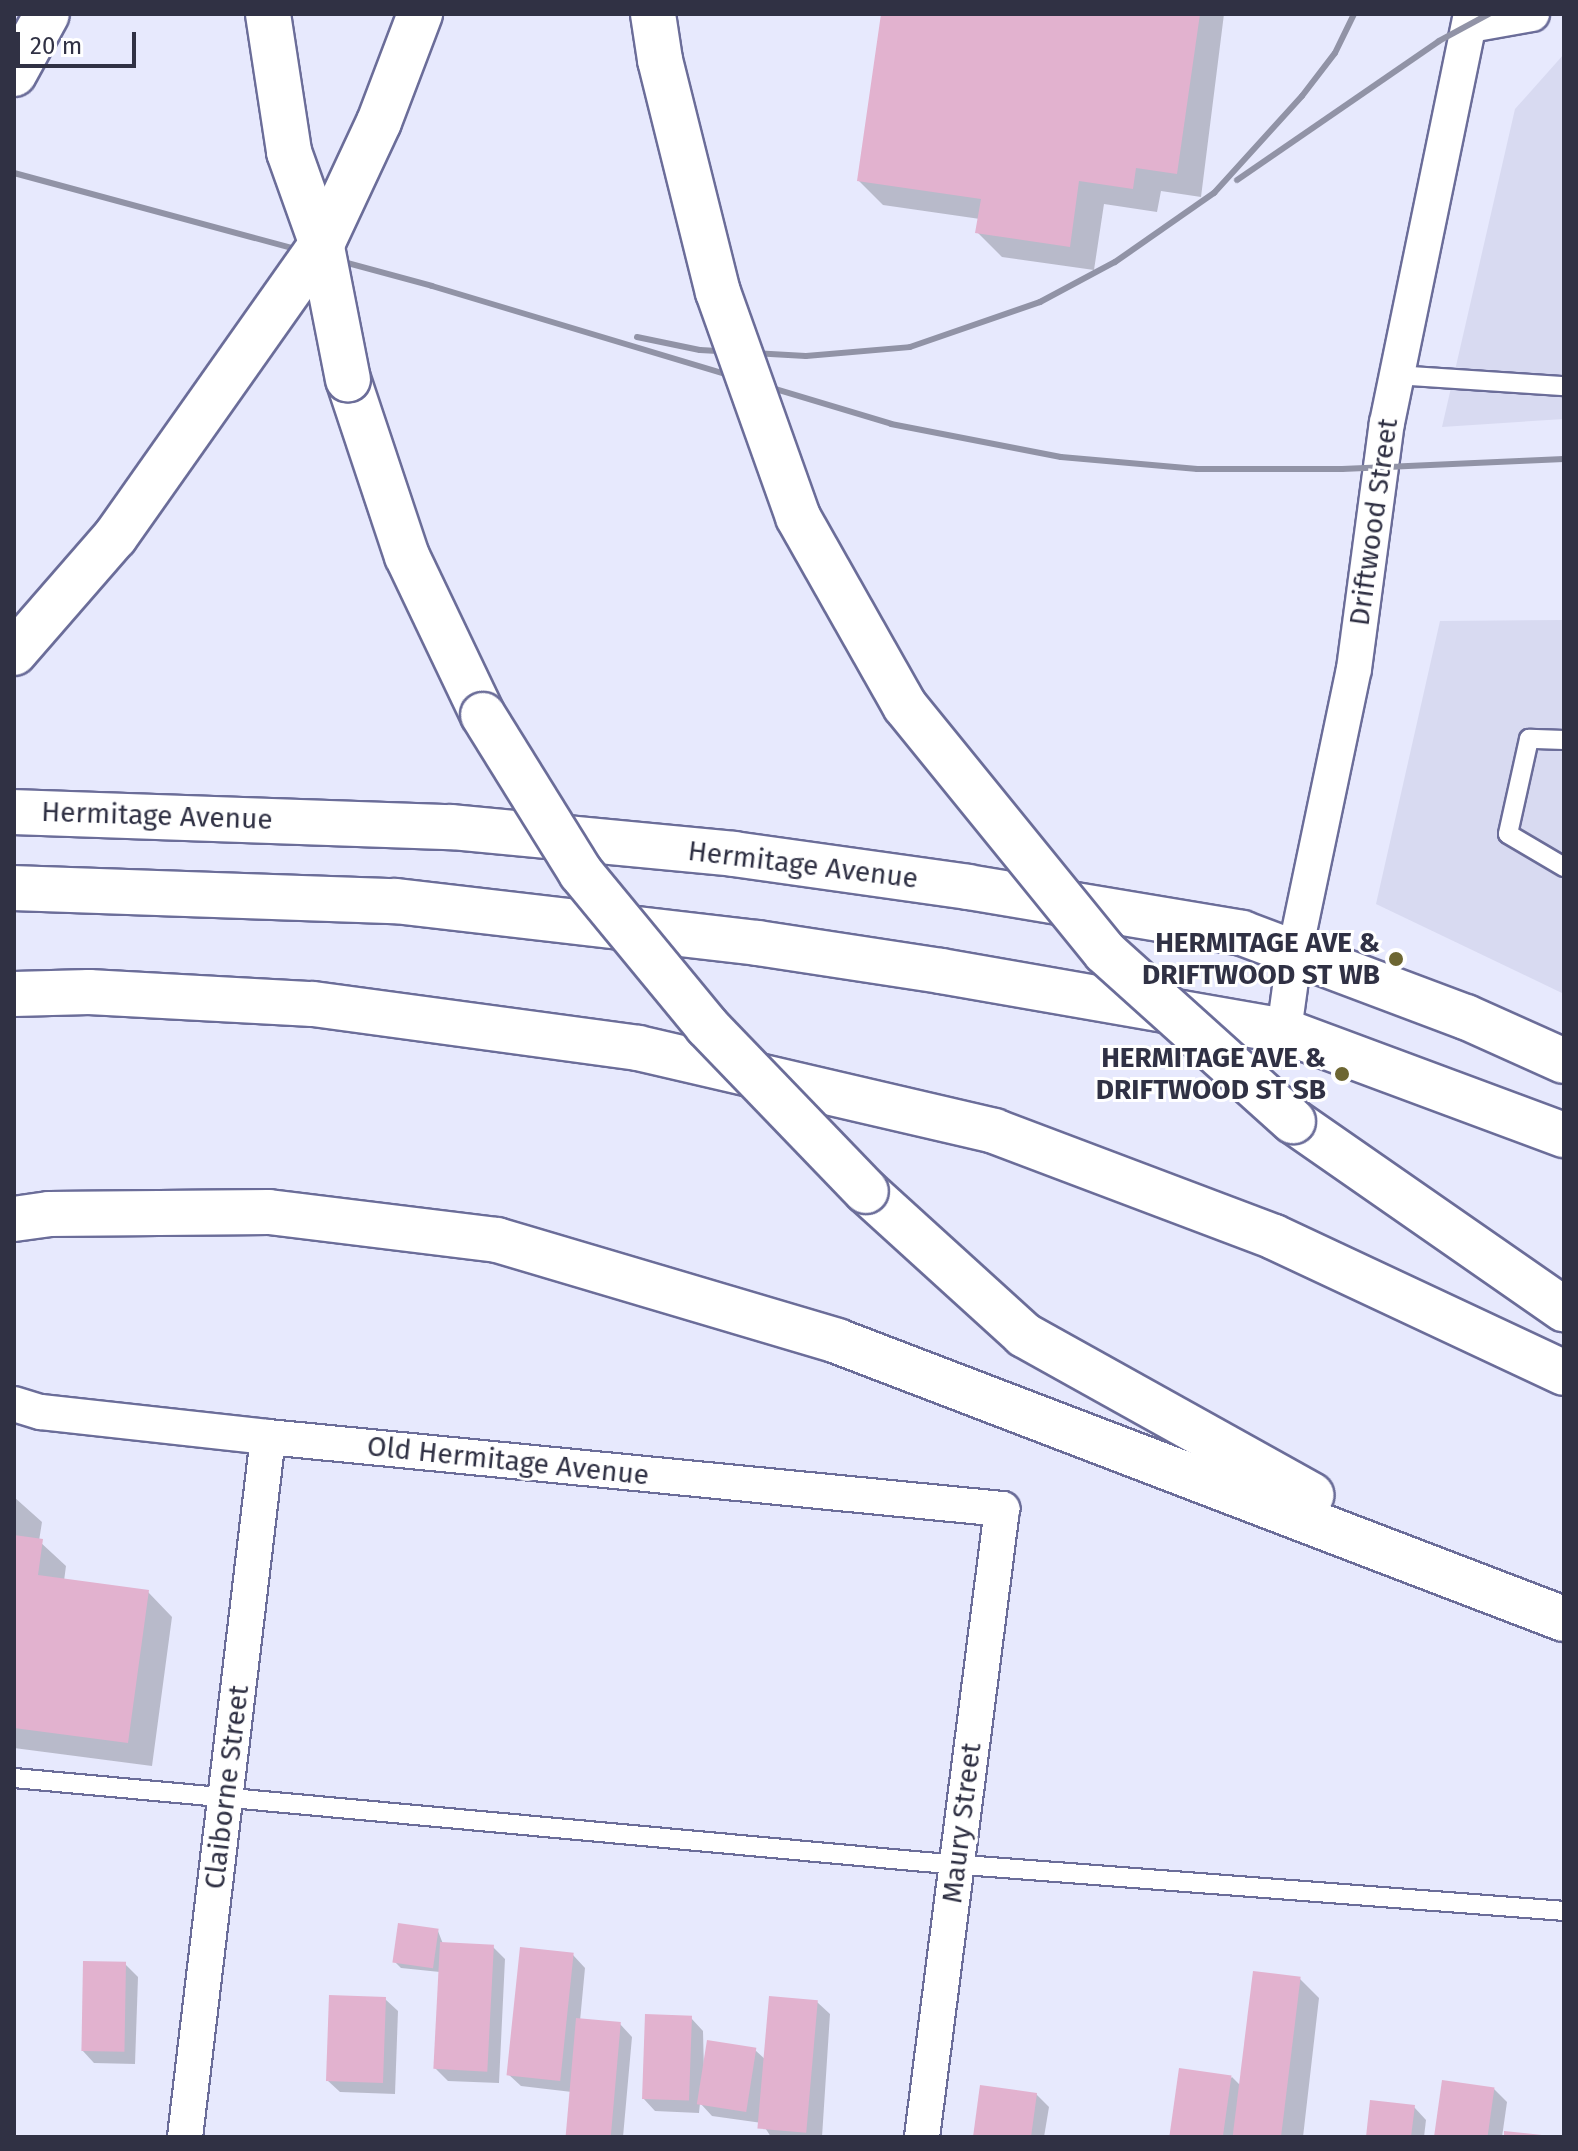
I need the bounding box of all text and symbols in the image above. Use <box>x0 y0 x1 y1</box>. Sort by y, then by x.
scale bar <box>20 16 140 66</box>
text: 20 m <box>30 32 82 60</box>
street label: Driftwood Street <box>1343 416 1405 628</box>
street label: Hermitage Avenue <box>41 795 273 837</box>
street label: Hermitage Avenue <box>686 834 920 896</box>
place label: HERMITAGE AVE & DRIFTWOOD ST WB <box>1142 926 1380 992</box>
marker: HERMITAGE AVE & DRIFTWOOD ST WB <box>1387 950 1405 968</box>
place label: HERMITAGE AVE & DRIFTWOOD ST SB <box>1096 1041 1326 1107</box>
marker: HERMITAGE AVE & DRIFTWOOD ST SB <box>1333 1065 1351 1083</box>
street label: Old Hermitage Avenue <box>365 1429 651 1493</box>
street label: Claiborne Street <box>198 1683 256 1891</box>
street label: Maury Street <box>935 1741 989 1905</box>

